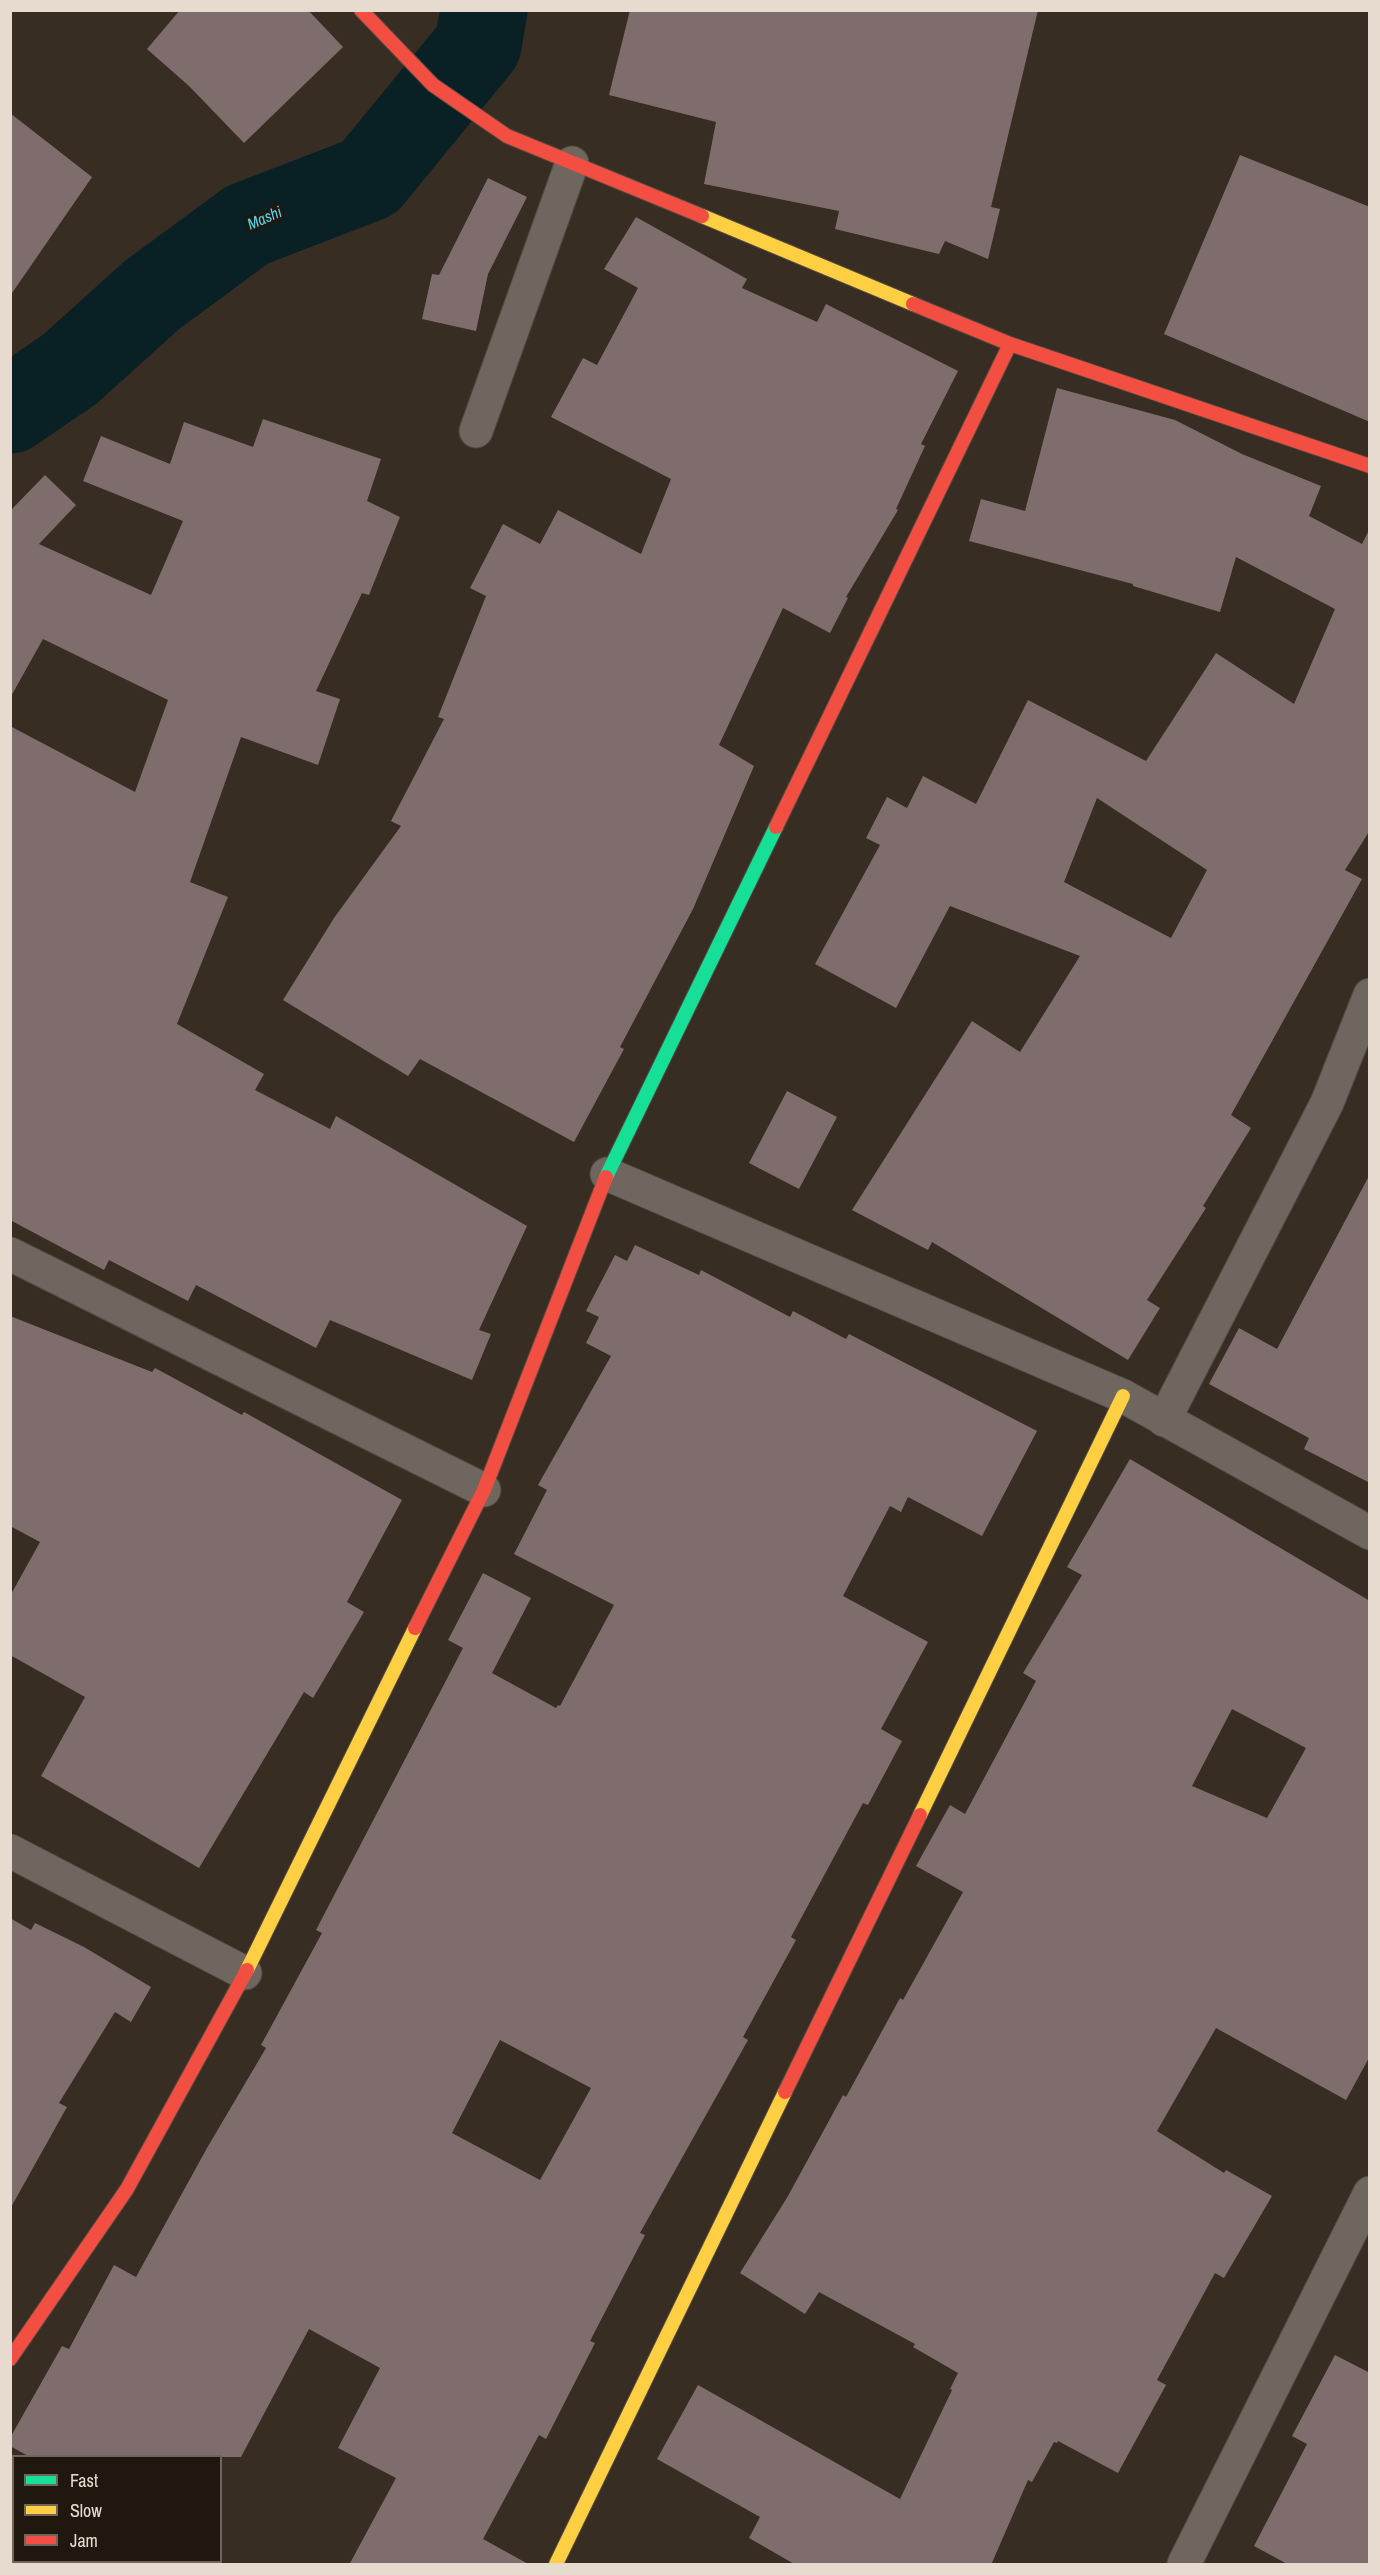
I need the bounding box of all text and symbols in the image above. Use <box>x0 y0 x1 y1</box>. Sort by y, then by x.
water label: Mashi <box>245 203 285 235</box>
legend <box>12 2455 222 2563</box>
text: Fast <box>70 2468 98 2493</box>
text: Slow <box>70 2498 102 2523</box>
text: Jam <box>70 2528 98 2553</box>

